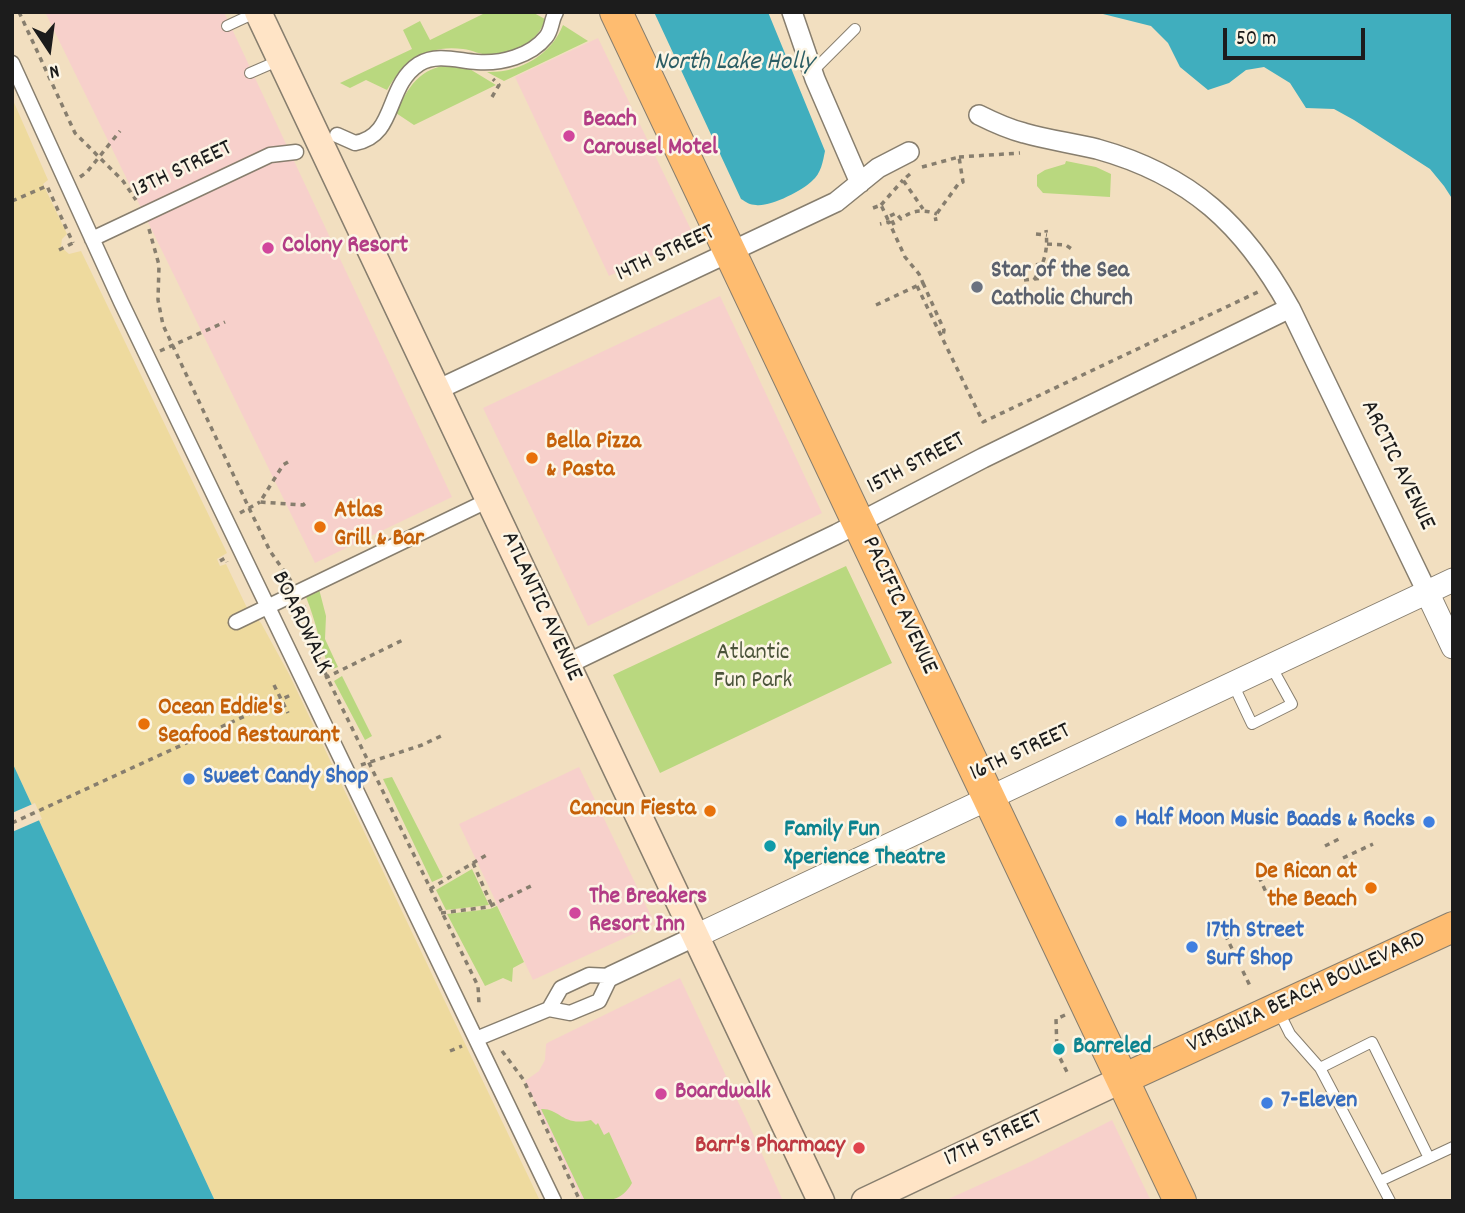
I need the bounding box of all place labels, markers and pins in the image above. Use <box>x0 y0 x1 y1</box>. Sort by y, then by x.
place label: Beach Carousel Motel <box>583 108 718 164</box>
marker: Beach Carousel Motel <box>561 128 577 144</box>
place label: Colony Resort <box>282 234 408 262</box>
marker: Colony Resort <box>260 240 276 256</box>
place label: Star of the Sea Catholic Church <box>991 259 1133 315</box>
marker: Star of the Sea Catholic Church <box>969 279 985 295</box>
place label: Bella Pizza & Pasta <box>546 430 641 486</box>
marker: Bella Pizza & Pasta <box>524 450 540 466</box>
place label: Atlas Grill & Bar <box>334 499 424 555</box>
marker: Atlas Grill & Bar <box>312 519 328 535</box>
place label: Ocean Eddie's Seafood Restaurant <box>158 696 340 752</box>
marker: Ocean Eddie's Seafood Restaurant <box>136 716 152 732</box>
place label: Sweet Candy Shop <box>203 765 369 793</box>
marker: Sweet Candy Shop <box>181 771 197 787</box>
place label: Cancun Fiesta <box>569 797 696 825</box>
marker: Cancun Fiesta <box>702 803 718 819</box>
place label: Half Moon Music <box>1135 807 1279 835</box>
place label: Baads & Rocks <box>1286 808 1415 836</box>
marker: Half Moon Music <box>1113 813 1129 829</box>
marker: Baads & Rocks <box>1421 814 1437 830</box>
place label: Family Fun Xperience Theatre <box>784 818 945 874</box>
marker: Family Fun Xperience Theatre <box>762 838 778 854</box>
place label: De Rican at the Beach <box>1255 860 1357 916</box>
marker: De Rican at the Beach <box>1363 880 1379 896</box>
place label: The Breakers Resort Inn <box>589 885 707 941</box>
marker: The Breakers Resort Inn <box>567 905 583 921</box>
place label: 17th Street Surf Shop <box>1206 919 1304 975</box>
marker: 17th Street Surf Shop <box>1184 939 1200 955</box>
place label: Barreled <box>1073 1035 1152 1063</box>
marker: Barreled <box>1051 1041 1067 1057</box>
place label: Boardwalk <box>675 1080 771 1108</box>
marker: Boardwalk <box>653 1086 669 1102</box>
place label: 7-Eleven <box>1281 1089 1357 1117</box>
marker: 7-Eleven <box>1259 1095 1275 1111</box>
place label: Barr's Pharmacy <box>695 1134 845 1162</box>
marker: Barr's Pharmacy <box>851 1140 867 1156</box>

